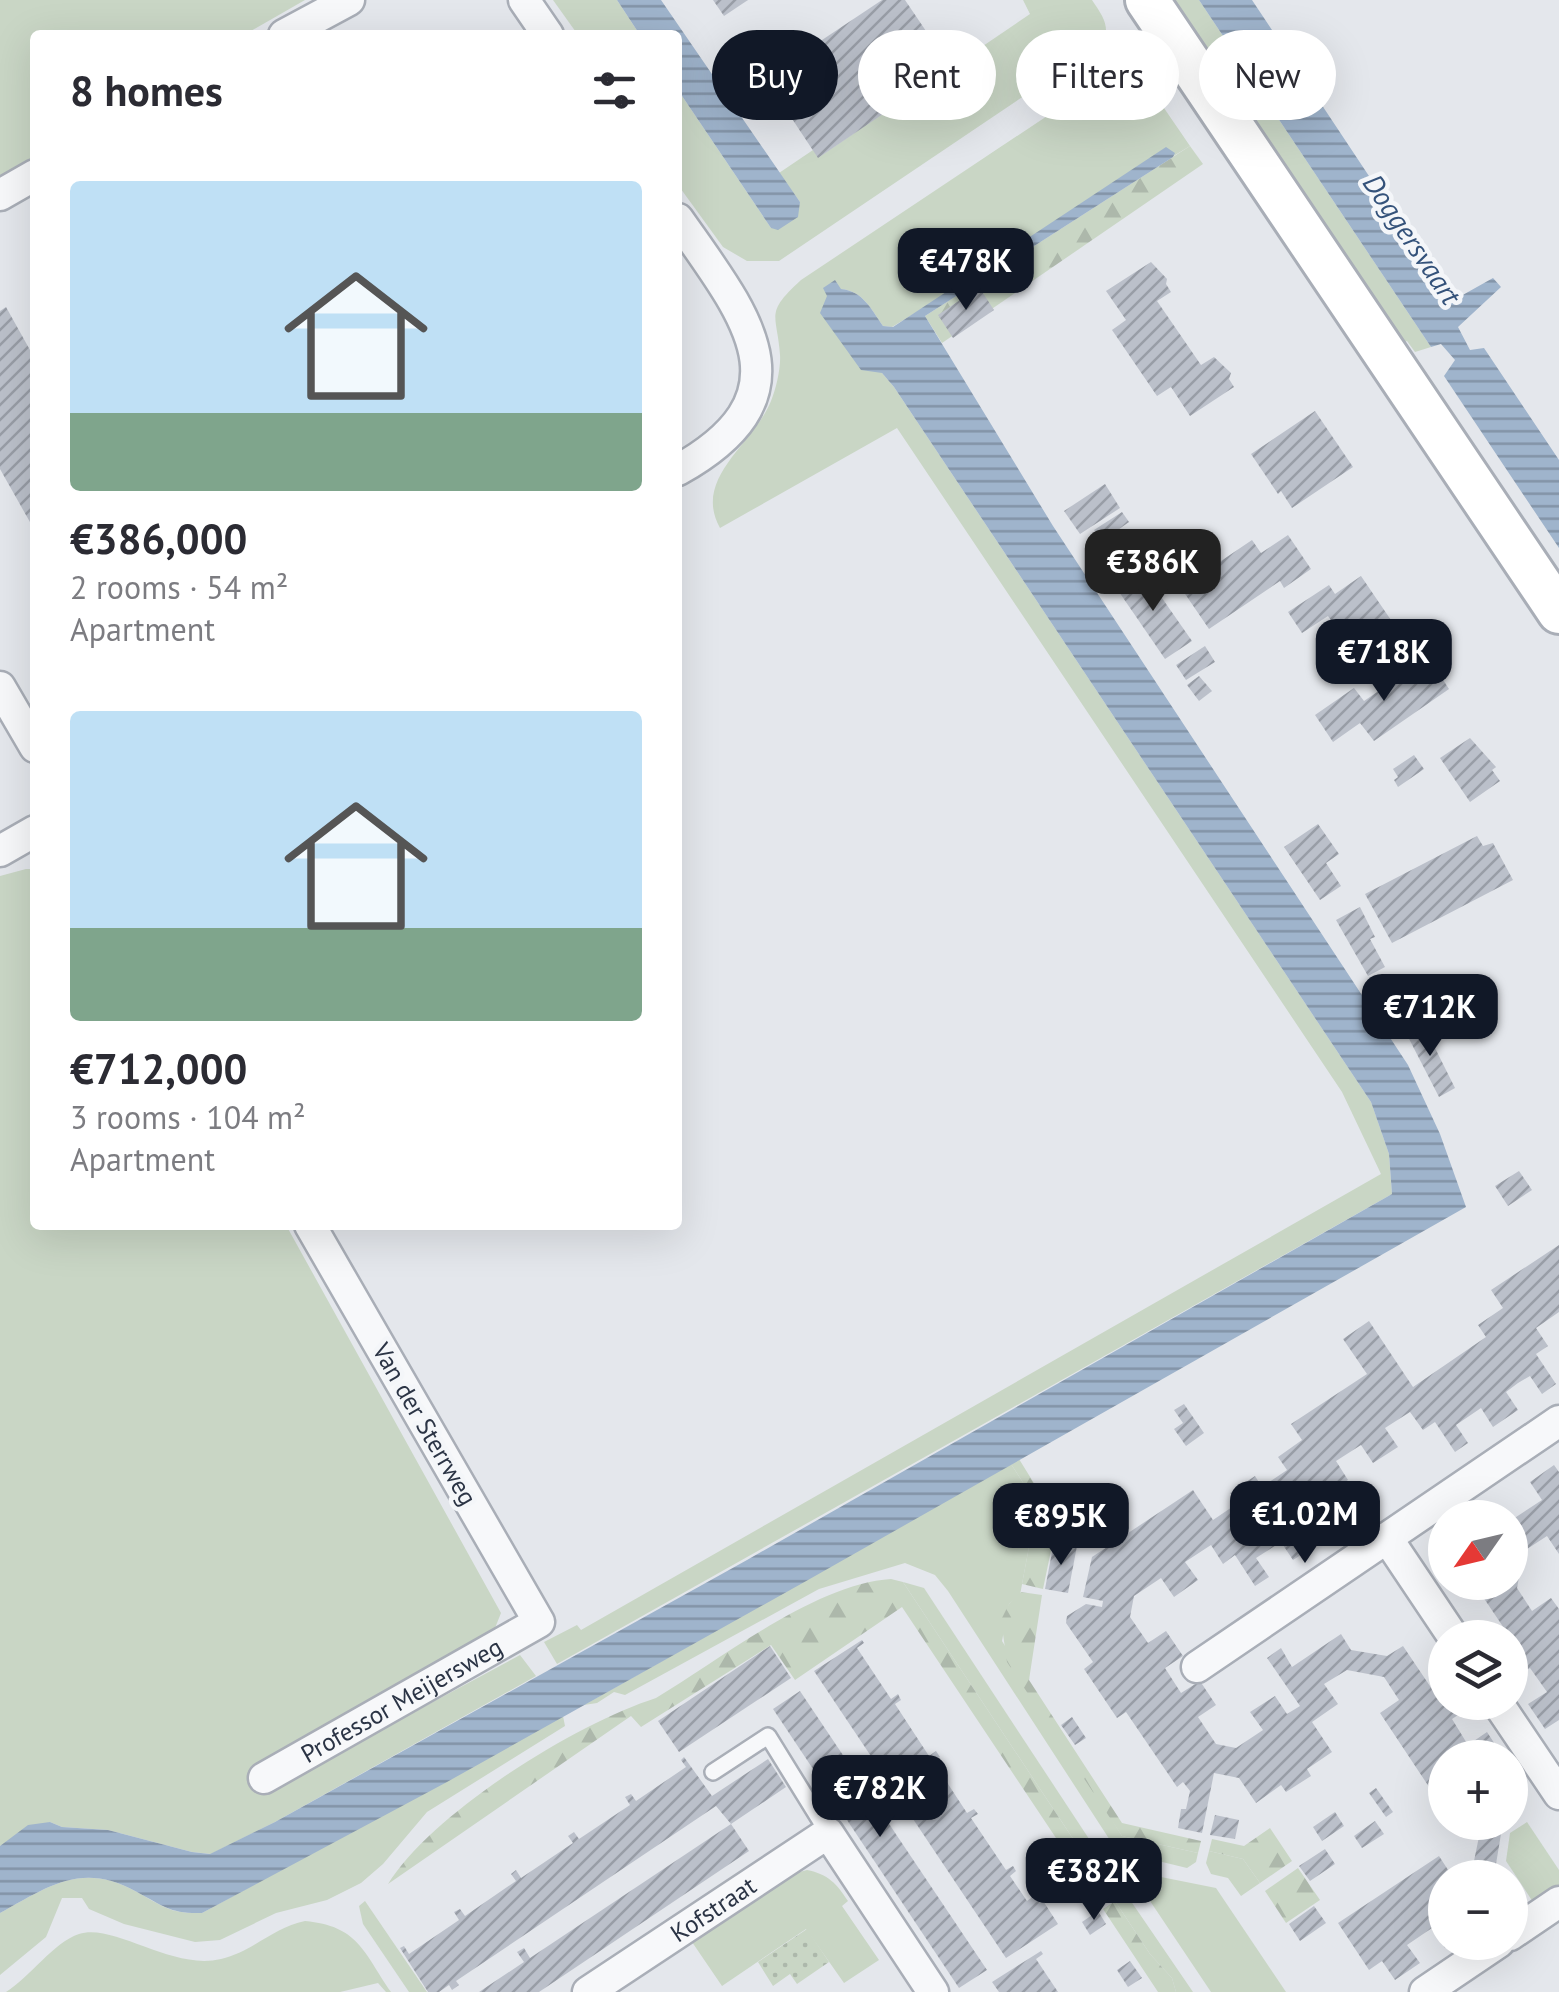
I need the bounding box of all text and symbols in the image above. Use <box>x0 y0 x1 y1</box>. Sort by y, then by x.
chip: Buy <box>712 30 838 120</box>
chip: Rent <box>858 30 996 120</box>
chip: Filters <box>1016 30 1179 120</box>
chip: New <box>1199 30 1336 120</box>
text: 8 homes <box>70 63 223 118</box>
icon: filters <box>587 63 642 118</box>
water label: Doggersvaart <box>1355 166 1470 312</box>
pin: €478K <box>896 228 1036 313</box>
text: €478K <box>920 239 1012 281</box>
icon: home <box>266 246 446 426</box>
text: €386,000 <box>70 511 247 566</box>
pin: €386K <box>1083 529 1223 614</box>
text: €386K <box>1107 540 1199 582</box>
text: 2 rooms · 54 m² <box>70 566 288 608</box>
text: Apartment <box>70 608 215 650</box>
pin: €718K <box>1314 619 1454 704</box>
text: €718K <box>1338 630 1430 672</box>
icon: home <box>266 776 446 956</box>
pin: €712K <box>1360 974 1500 1059</box>
text: €712K <box>1384 985 1476 1027</box>
text: €712,000 <box>70 1041 247 1096</box>
text: 3 rooms · 104 m² <box>70 1096 306 1138</box>
text: Apartment <box>70 1138 215 1180</box>
street label: Van der Sterrweg <box>365 1336 484 1511</box>
pin: €1.02M <box>1224 1481 1386 1566</box>
pin: €895K <box>991 1483 1131 1568</box>
text: €1.02M <box>1252 1492 1358 1534</box>
text: €895K <box>1015 1494 1107 1536</box>
north arrow <box>1428 1500 1528 1600</box>
map controls <box>1428 1500 1528 1960</box>
button: layers <box>1428 1620 1528 1720</box>
street label: Professor Meijersweg <box>295 1630 508 1770</box>
button: + <box>1428 1740 1528 1840</box>
pin: €782K <box>810 1755 950 1840</box>
text: €782K <box>834 1766 926 1808</box>
pin: €382K <box>1024 1838 1164 1923</box>
text: €382K <box>1048 1849 1140 1891</box>
button: − <box>1428 1860 1528 1960</box>
street label: Kofstraat <box>664 1869 762 1949</box>

